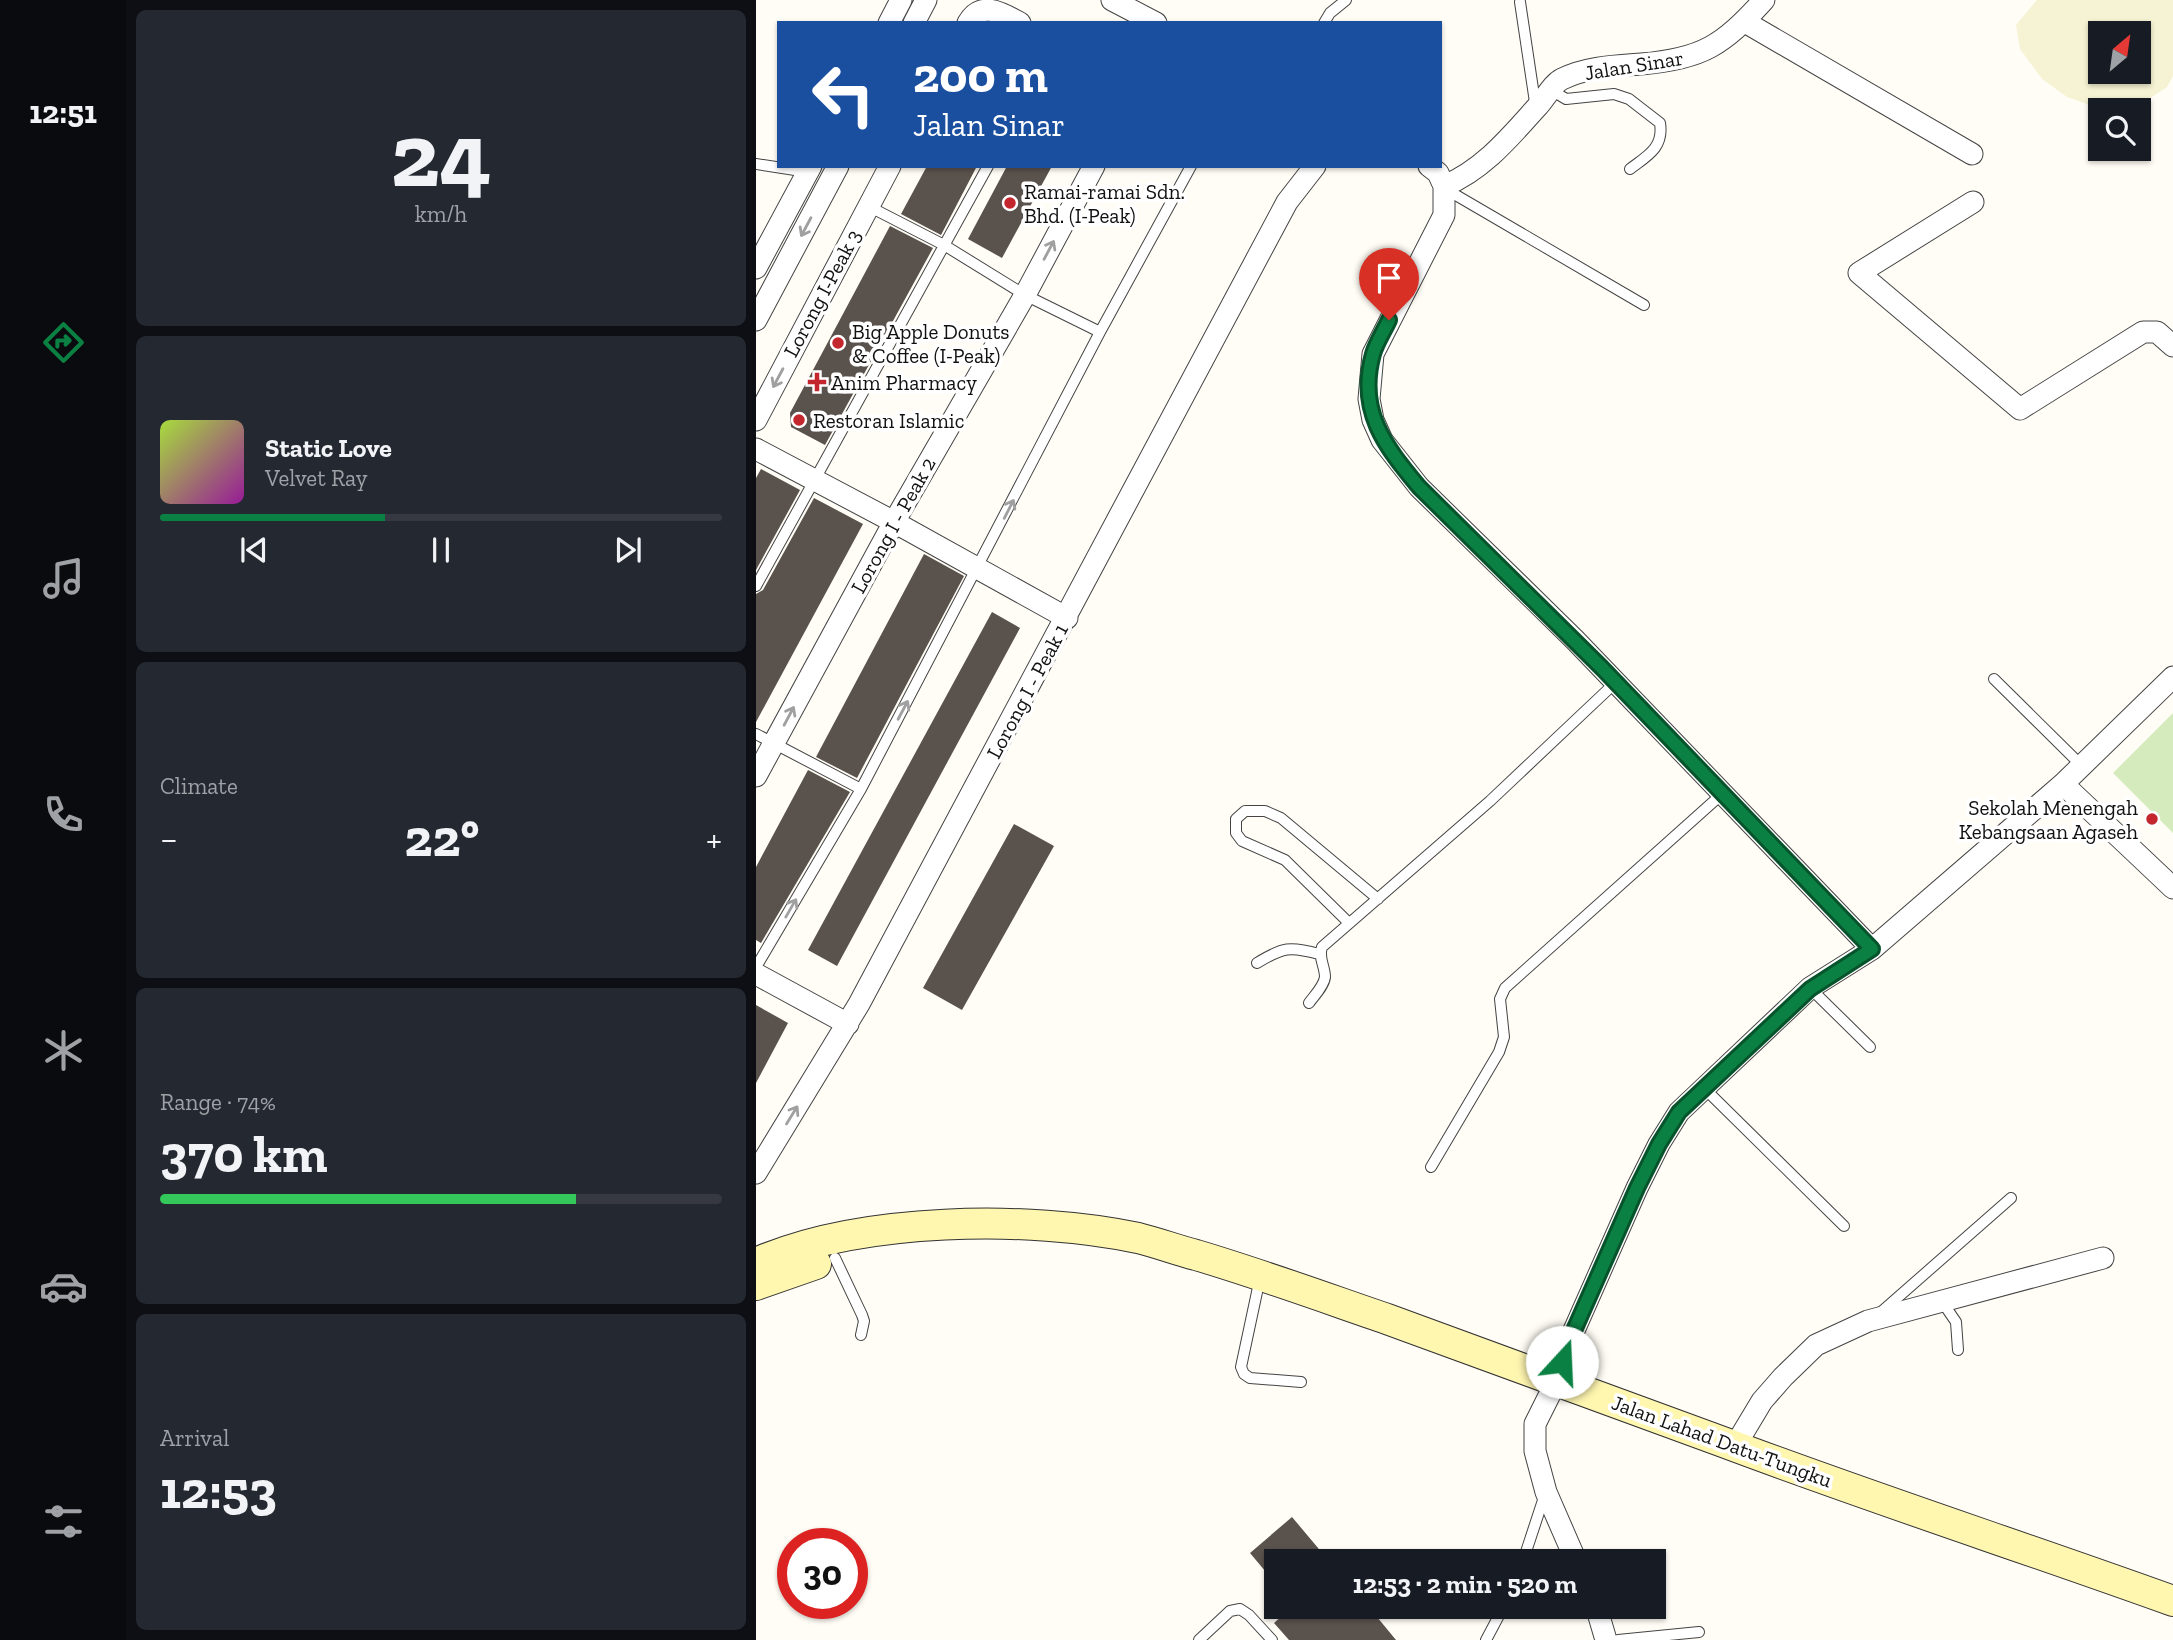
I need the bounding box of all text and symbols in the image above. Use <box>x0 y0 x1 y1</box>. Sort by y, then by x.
north arrow <box>2088 21 2151 84</box>
map controls <box>2088 21 2151 161</box>
street label: Jalan Sinar <box>1583 45 1685 85</box>
text: 200 m <box>913 46 1048 105</box>
icon: left <box>798 49 889 140</box>
text: 12:51 <box>29 93 97 131</box>
button: search <box>2088 98 2151 161</box>
text: 24 <box>391 100 491 209</box>
text: Jalan Sinar <box>913 106 1065 144</box>
place label: Ramai-ramai Sdn. Bhd. (I-Peak) <box>1024 179 1185 228</box>
marker: Ramai-ramai Sdn. Bhd. (I-Peak) <box>1002 195 1018 211</box>
text: km/h <box>415 200 467 228</box>
one-way arrow <box>799 216 813 236</box>
street label: Lorong I-Peak 3 <box>778 225 866 361</box>
one-way arrow <box>1042 240 1056 260</box>
pin <box>1359 248 1419 320</box>
icon: arrive <box>1370 259 1408 297</box>
icon: directions <box>39 318 88 367</box>
place label: Big Apple Donuts & Coffee (I-Peak) <box>852 319 1009 368</box>
marker: Big Apple Donuts & Coffee (I-Peak) <box>830 335 846 351</box>
one-way arrow <box>771 367 784 388</box>
place label: Anim Pharmacy <box>831 370 977 395</box>
marker: Anim Pharmacy <box>809 374 825 390</box>
place label: Restoran Islamic <box>813 408 964 433</box>
marker: Restoran Islamic <box>791 412 807 428</box>
text: Static Love <box>265 432 392 464</box>
street label: Lorong I - Peak 2 <box>845 453 941 597</box>
text: Velvet Ray <box>265 464 367 492</box>
one-way arrow <box>1002 499 1016 520</box>
icon: previous <box>235 531 273 569</box>
icon: pause <box>422 531 460 569</box>
icon: next <box>609 531 647 569</box>
icon: music <box>39 554 88 603</box>
street label: Lorong I - Peak 1 <box>981 619 1073 763</box>
one-way arrow <box>896 700 910 721</box>
one-way arrow <box>783 706 796 727</box>
text: Climate <box>160 772 238 800</box>
icon: phone <box>39 790 88 839</box>
place label: Sekolah Menengah Kebangsaan Agaseh <box>1959 795 2138 844</box>
text: 22° <box>405 807 479 869</box>
marker: Sekolah Menengah Kebangsaan Agaseh <box>2144 811 2160 827</box>
text: − <box>160 816 178 862</box>
text: + <box>706 816 722 862</box>
one-way arrow <box>784 899 798 919</box>
icon: climate <box>39 1026 88 1075</box>
text: Range · 74% <box>160 1088 276 1116</box>
one-way arrow <box>785 1106 799 1126</box>
text: 370 km <box>160 1123 327 1185</box>
icon: car <box>39 1262 88 1311</box>
position arrow <box>1525 1325 1599 1399</box>
street label: Jalan Lahad Datu-Tungku <box>1609 1390 1836 1493</box>
text: Arrival <box>160 1424 229 1452</box>
text: 12:53 <box>160 1459 277 1521</box>
icon: filters <box>39 1497 88 1546</box>
speed limit sign: 30 <box>777 1528 868 1619</box>
text: 12:53 · 2 min · 520 m <box>1353 1568 1577 1600</box>

